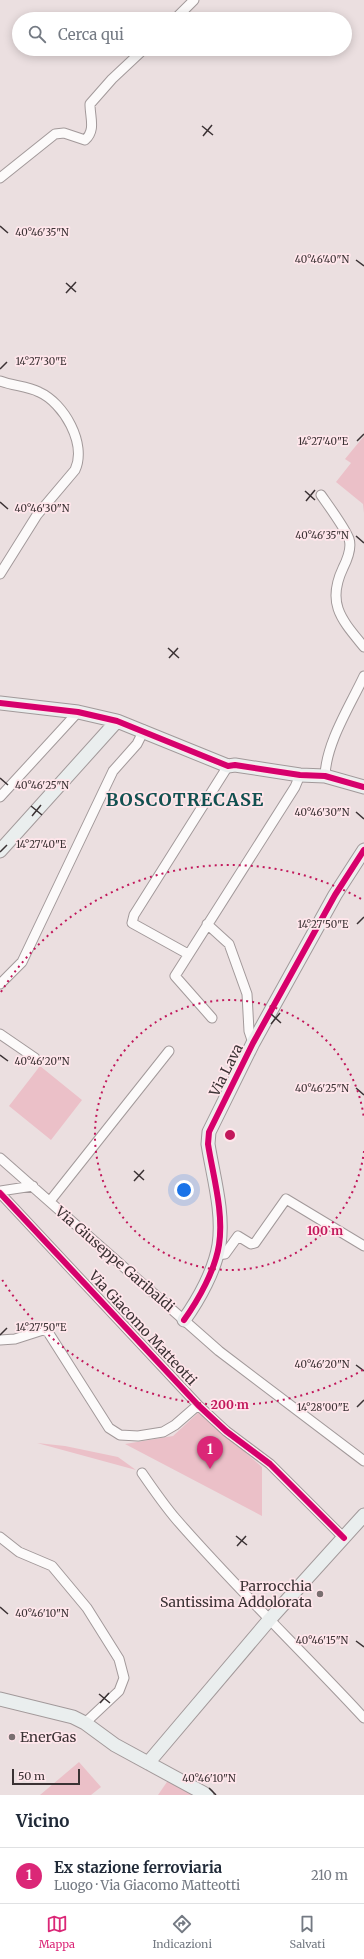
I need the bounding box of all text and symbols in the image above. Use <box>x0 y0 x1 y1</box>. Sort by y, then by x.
search box <box>12 12 352 56</box>
icon: search <box>26 23 48 45</box>
text: Cerca qui <box>58 25 124 44</box>
text: 40°46'35"N <box>15 226 69 239</box>
text: 40°46'40"N <box>295 253 349 266</box>
text: 14°27'30"E <box>16 355 67 368</box>
text: 14°27'40"E <box>298 435 349 448</box>
text: 40°46'30"N <box>15 502 70 515</box>
text: 40°46'35"N <box>295 529 349 542</box>
text: 40°46'25"N <box>15 779 69 792</box>
district label: BOSCOTRECASE <box>106 788 264 811</box>
text: 40°46'30"N <box>295 806 350 819</box>
text: 14°27'40"E <box>16 838 67 851</box>
text: 14°27'50"E <box>298 918 349 931</box>
street label: Via Lava <box>205 1040 247 1100</box>
text: 40°46'20"N <box>14 1055 70 1068</box>
text: 40°46'25"N <box>295 1082 349 1095</box>
centre of rings <box>223 1128 237 1142</box>
your location <box>174 1180 194 1200</box>
street label: Via Giuseppe Garibaldi <box>51 1202 179 1316</box>
text: 100 m <box>307 1223 343 1238</box>
street label: Via Giacomo Matteotti <box>84 1266 201 1389</box>
text: 14°27'50"E <box>16 1321 67 1334</box>
text: 40°46'20"N <box>294 1358 350 1371</box>
text: 200 m <box>211 1397 249 1412</box>
text: 14°28'00"E <box>297 1401 350 1414</box>
pin: 1 <box>197 1436 223 1469</box>
place label: Parrocchia Santissima Addolorata <box>160 1577 312 1611</box>
marker: Parrocchia Santissima Addolorata <box>315 1589 325 1599</box>
text: 40°46'10"N <box>15 1607 69 1620</box>
text: 40°46'15"N <box>296 1634 349 1647</box>
place label: EnerGas <box>20 1728 76 1746</box>
marker: EnerGas <box>7 1732 17 1742</box>
scale bar <box>12 1767 80 1786</box>
text: 50 m <box>18 1769 45 1783</box>
text: 40°46'10"N <box>182 1772 236 1785</box>
text: Vicino <box>16 1810 69 1832</box>
text: Ex stazione ferroviaria <box>54 1858 222 1877</box>
text: 1 <box>26 1867 32 1884</box>
text: 210 m <box>311 1867 348 1884</box>
text: Luogo · Via Giacomo Matteotti <box>54 1877 240 1894</box>
tab: Mappa <box>39 1913 75 1951</box>
tab: Indicazioni <box>152 1913 212 1951</box>
tab: Salvati <box>289 1913 325 1951</box>

